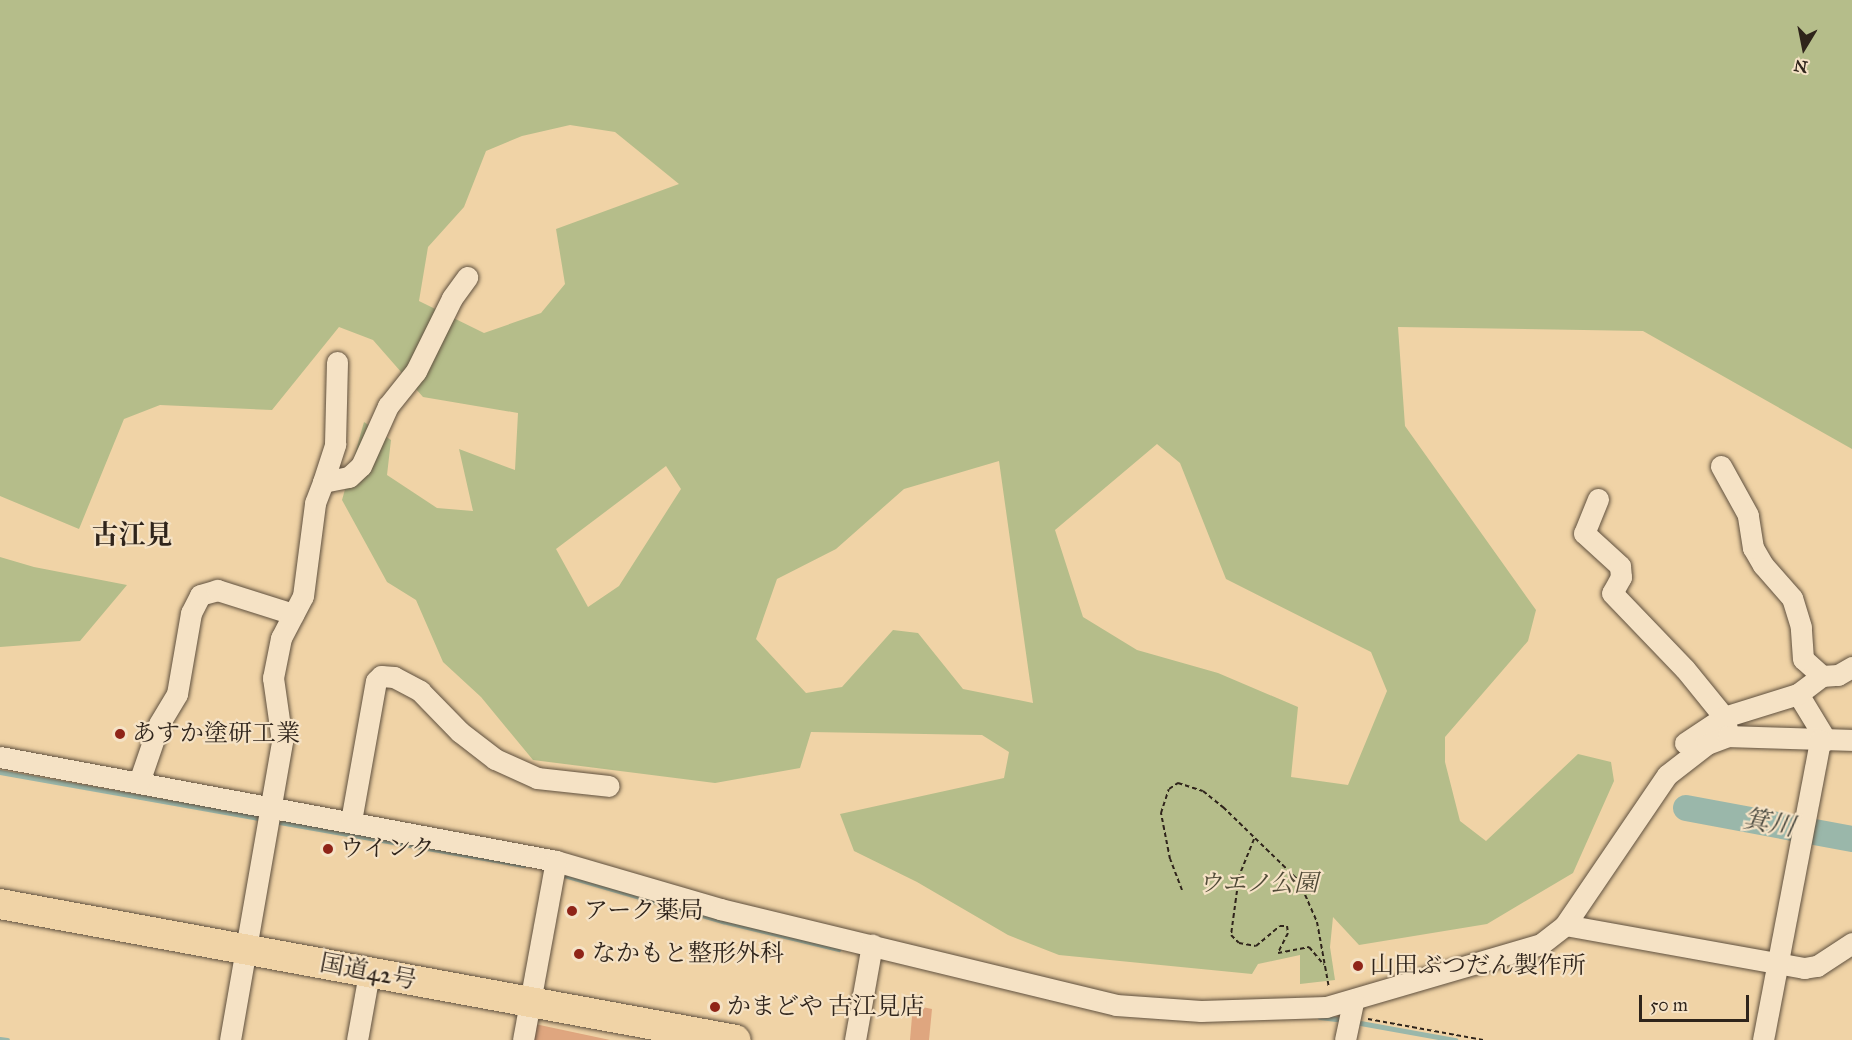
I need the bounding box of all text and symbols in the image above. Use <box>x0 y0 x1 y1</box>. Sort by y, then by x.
north arrow <box>1774 18 1834 78</box>
text: N <box>1792 56 1809 77</box>
district label: 古江見 <box>92 519 172 551</box>
place label: あすか塗研工業 <box>132 720 300 748</box>
marker: あすか塗研工業 <box>113 727 127 741</box>
water label: 箕川 <box>1741 803 1797 843</box>
place label: ウインク <box>340 835 436 863</box>
marker: ウインク <box>321 842 335 856</box>
park label: ウエノ公園 <box>1198 870 1318 898</box>
place label: アーク薬局 <box>584 897 703 925</box>
marker: アーク薬局 <box>565 904 579 918</box>
place label: なかもと整形外科 <box>592 940 784 968</box>
marker: なかもと整形外科 <box>570 945 588 963</box>
street label: 国道42号 <box>318 949 418 995</box>
place label: 山田ぶつだん製作所 <box>1370 952 1586 980</box>
marker: 山田ぶつだん製作所 <box>1351 959 1365 973</box>
scale bar <box>1642 983 1752 1021</box>
place label: かまどや 古江見店 <box>727 993 924 1021</box>
text: 50 m <box>1650 994 1688 1016</box>
marker: かまどや 古江見店 <box>708 1000 722 1014</box>

